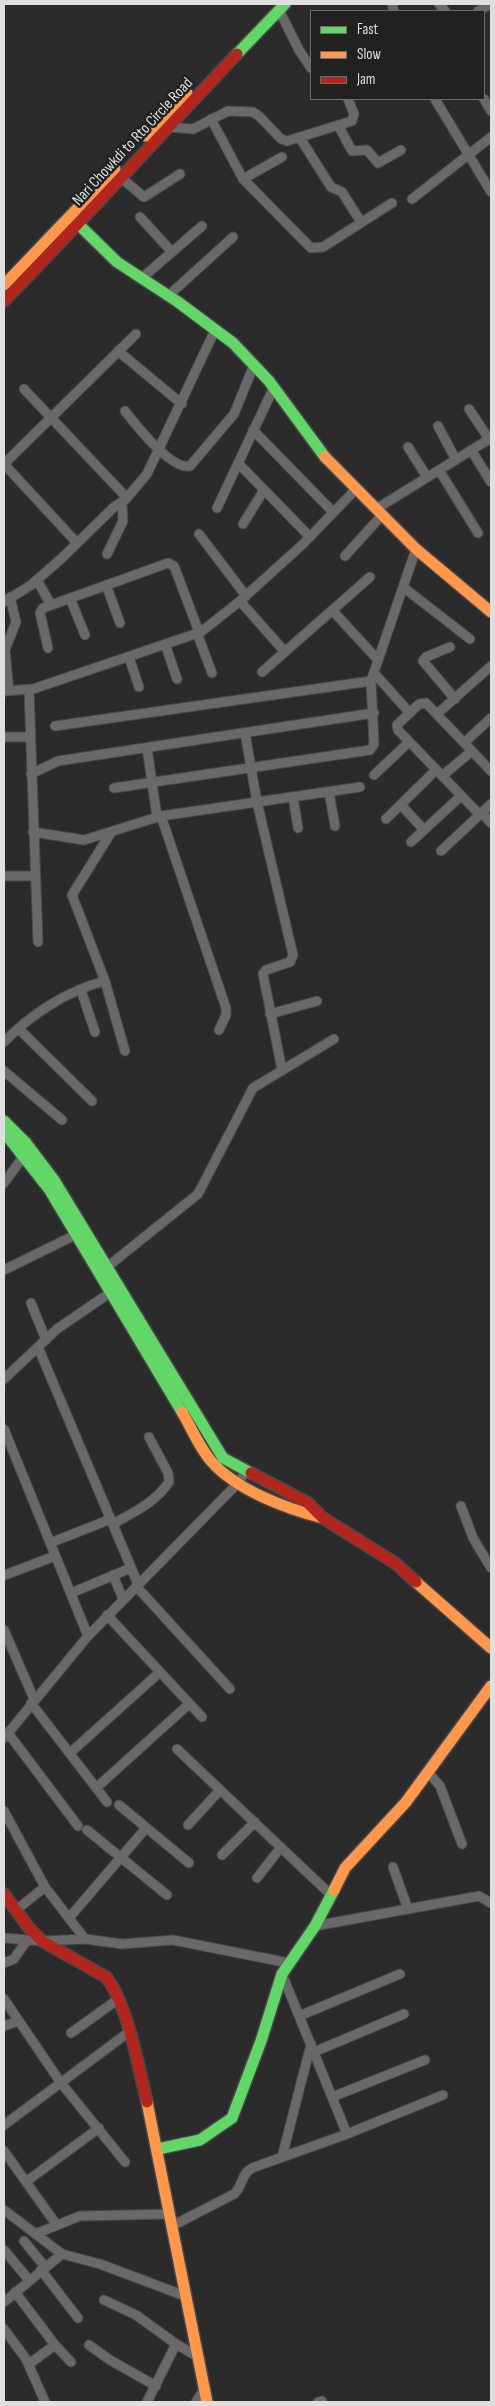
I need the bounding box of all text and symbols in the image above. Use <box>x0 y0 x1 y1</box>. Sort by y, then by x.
legend <box>310 10 485 100</box>
text: Fast <box>357 20 378 39</box>
text: Slow <box>357 45 381 64</box>
text: Jam <box>357 70 375 89</box>
street label: Nari Chowkdi to Rto Circle Road <box>69 74 197 210</box>

